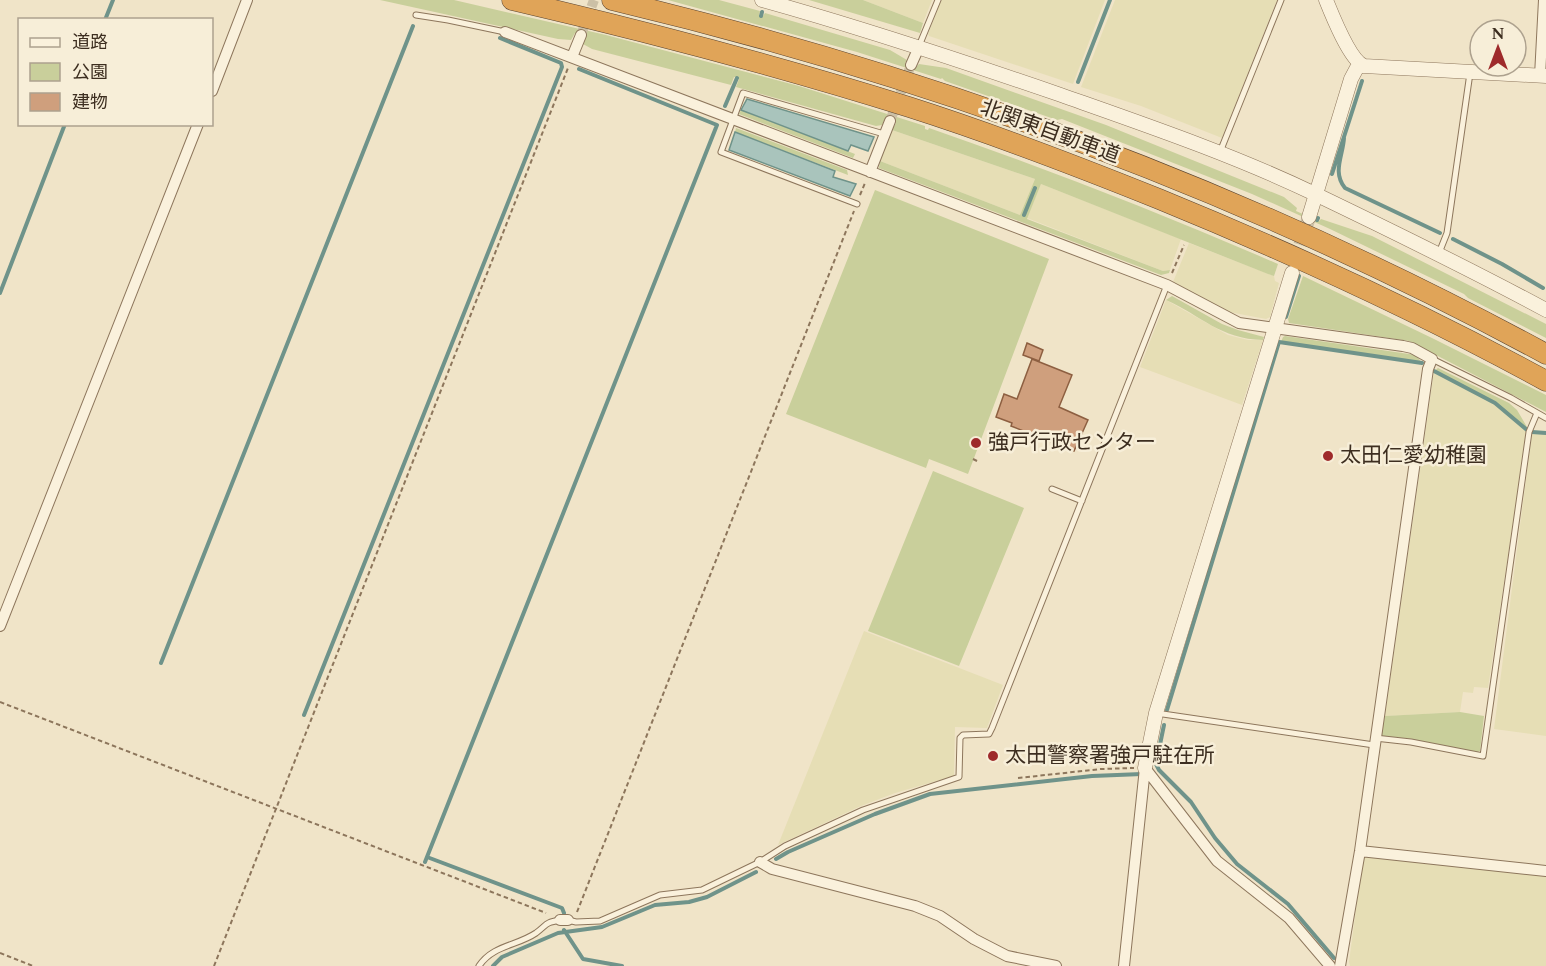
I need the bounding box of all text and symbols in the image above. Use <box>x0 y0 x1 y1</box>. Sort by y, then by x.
legend <box>18 18 213 126</box>
north arrow <box>1468 18 1528 78</box>
text: N <box>1491 22 1505 46</box>
text: 道路 <box>72 29 108 56</box>
text: 公園 <box>72 59 108 86</box>
text: 建物 <box>72 89 108 116</box>
street label: 北関東自動車道 <box>975 92 1125 172</box>
place label: 強戸行政センター <box>988 427 1156 459</box>
marker: 強戸行政センター <box>969 436 983 450</box>
place label: 太田仁愛幼稚園 <box>1340 440 1487 472</box>
marker: 太田仁愛幼稚園 <box>1321 449 1335 463</box>
place label: 太田警察署強戸駐在所 <box>1005 740 1215 772</box>
marker: 太田警察署強戸駐在所 <box>986 749 1000 763</box>

